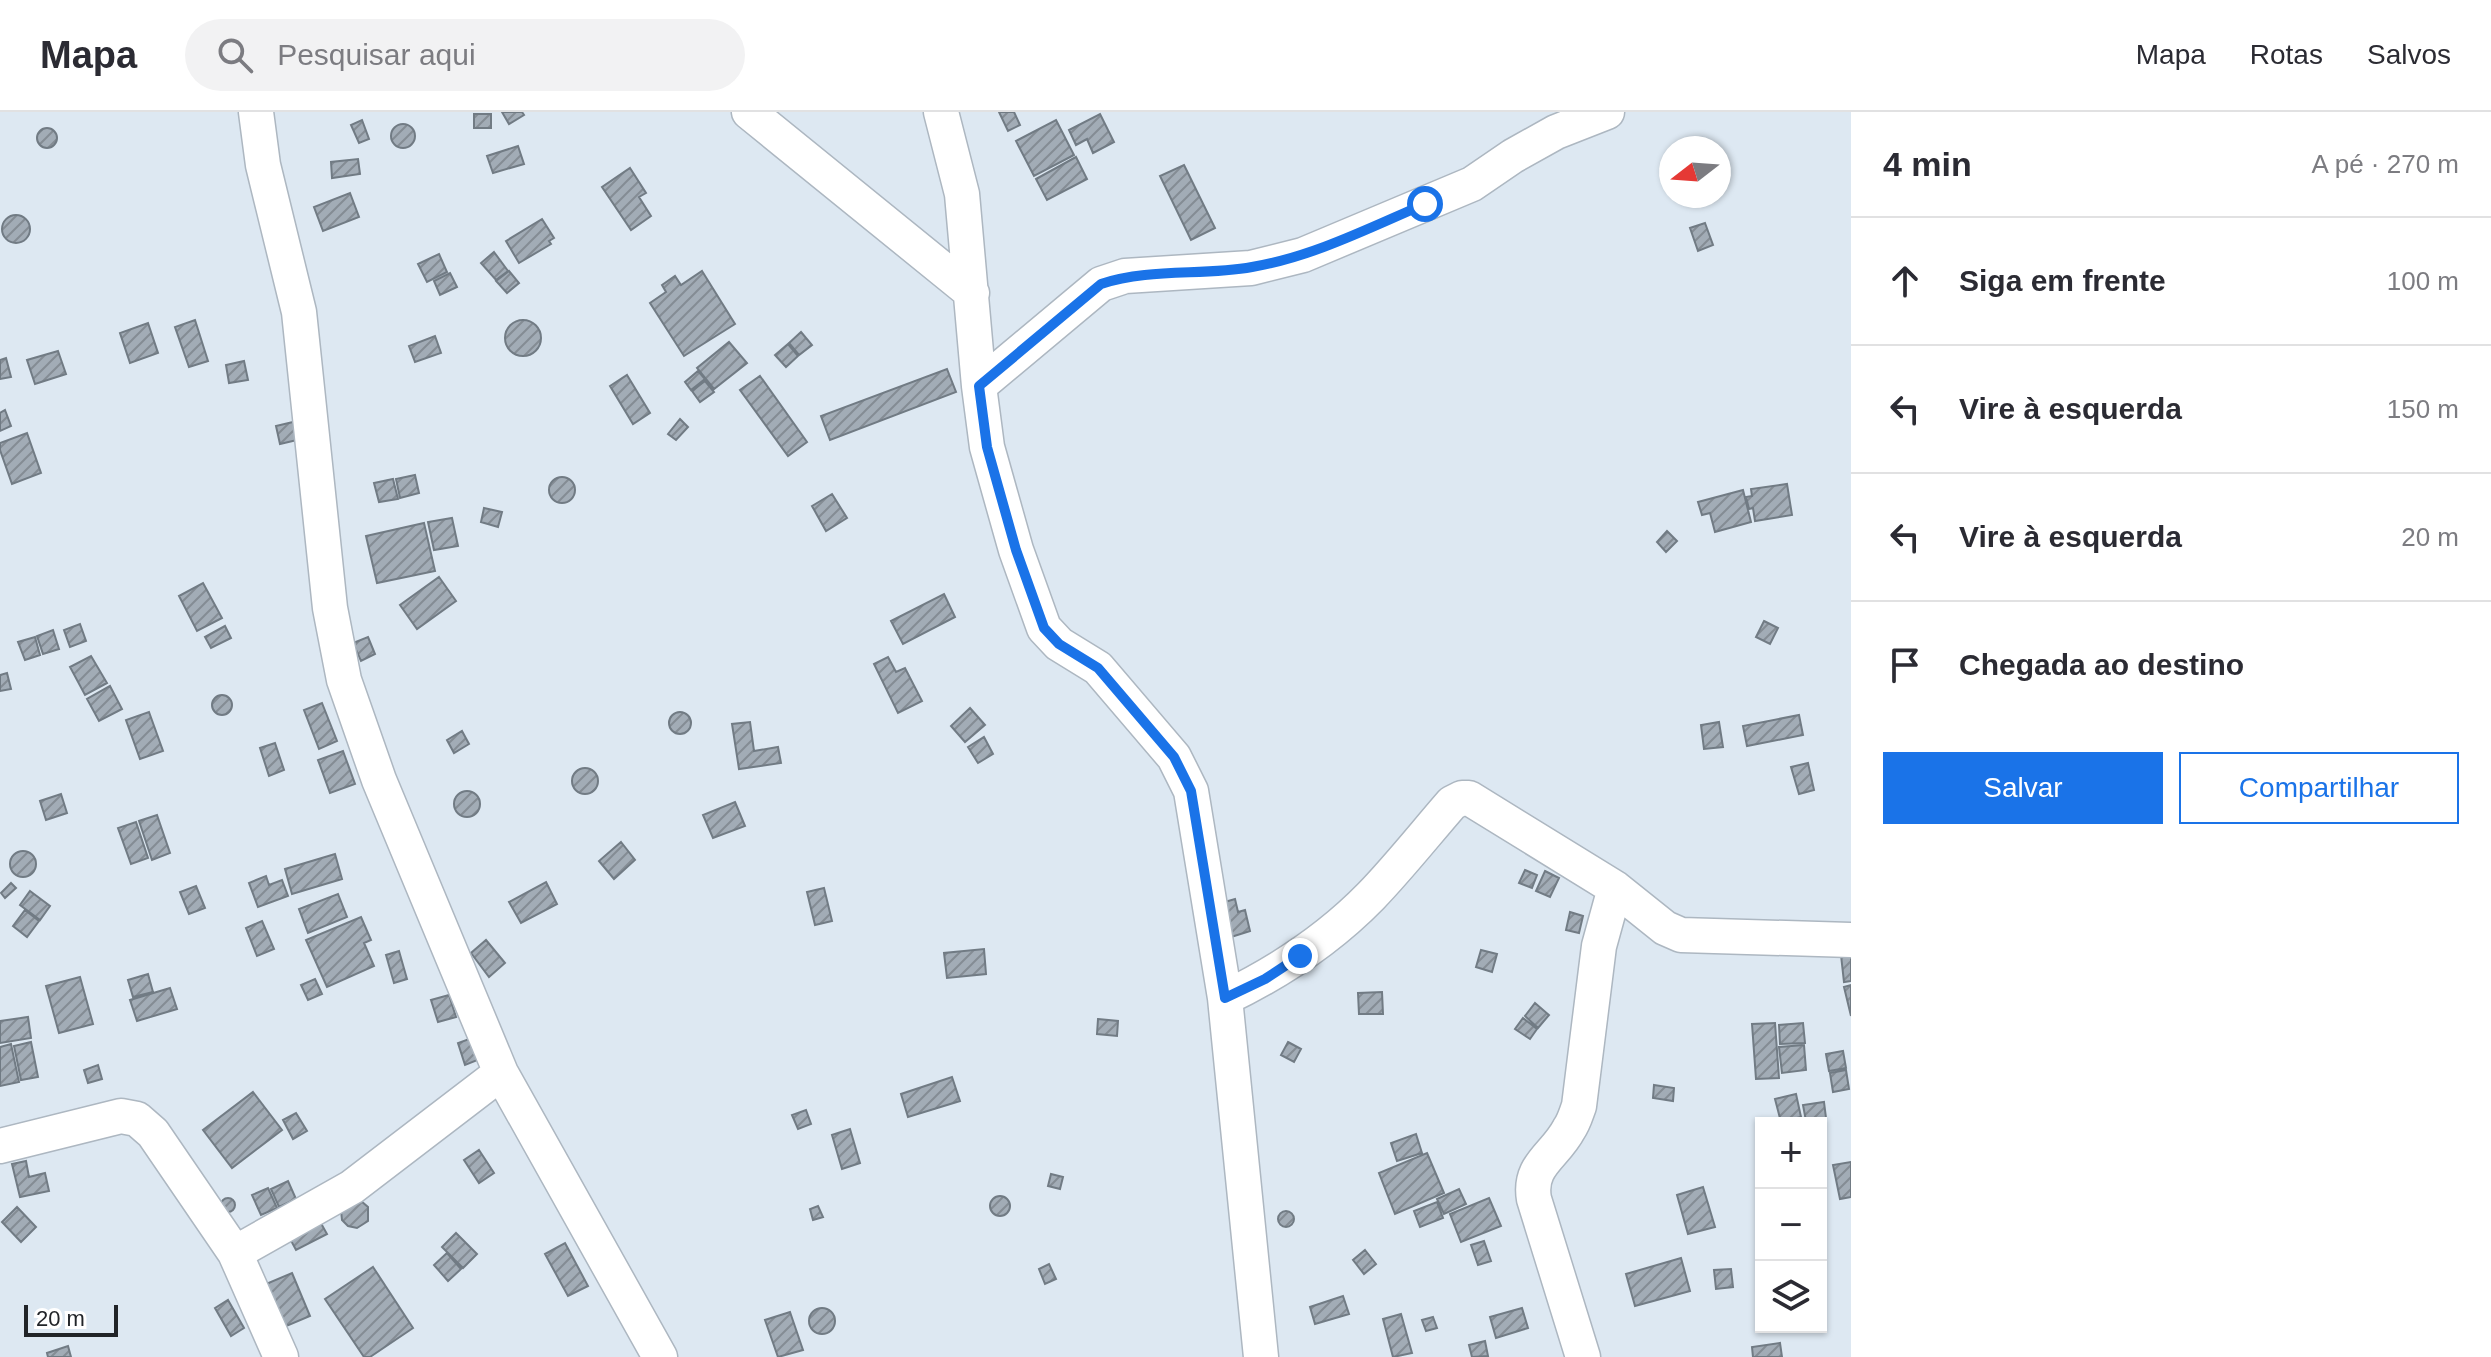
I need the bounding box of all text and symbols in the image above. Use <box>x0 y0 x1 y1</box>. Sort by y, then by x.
search box <box>185 19 745 91</box>
icon: search <box>213 33 257 77</box>
text: Mapa <box>40 34 137 76</box>
text: Pesquisar aqui <box>277 38 476 71</box>
text: Mapa <box>2136 39 2206 70</box>
text: Rotas <box>2250 39 2323 70</box>
text: Salvos <box>2367 39 2451 70</box>
north arrow <box>1659 136 1731 208</box>
text: 4 min <box>1883 145 1972 183</box>
text: A pé · 270 m <box>2312 149 2459 179</box>
route start <box>1407 186 1443 222</box>
icon: ahead <box>1883 259 1927 303</box>
text: Siga em frente <box>1959 264 2166 297</box>
text: 100 m <box>2387 266 2459 296</box>
icon: left <box>1883 387 1927 431</box>
text: Vire à esquerda <box>1959 392 2182 425</box>
text: 150 m <box>2387 394 2459 424</box>
icon: left <box>1883 515 1927 559</box>
text: Vire à esquerda <box>1959 520 2182 553</box>
text: 20 m <box>2401 522 2459 552</box>
icon: arrive <box>1883 643 1927 687</box>
text: Chegada ao destino <box>1959 648 2244 681</box>
button: Salvar <box>1883 752 2163 824</box>
button: Compartilhar <box>2179 752 2459 824</box>
route end <box>1282 938 1318 974</box>
map controls <box>1755 1117 1827 1333</box>
button: + <box>1755 1117 1827 1189</box>
button: − <box>1755 1189 1827 1261</box>
button: layers <box>1755 1261 1827 1333</box>
scale bar <box>24 1301 118 1337</box>
text: 20 m <box>36 1306 85 1331</box>

